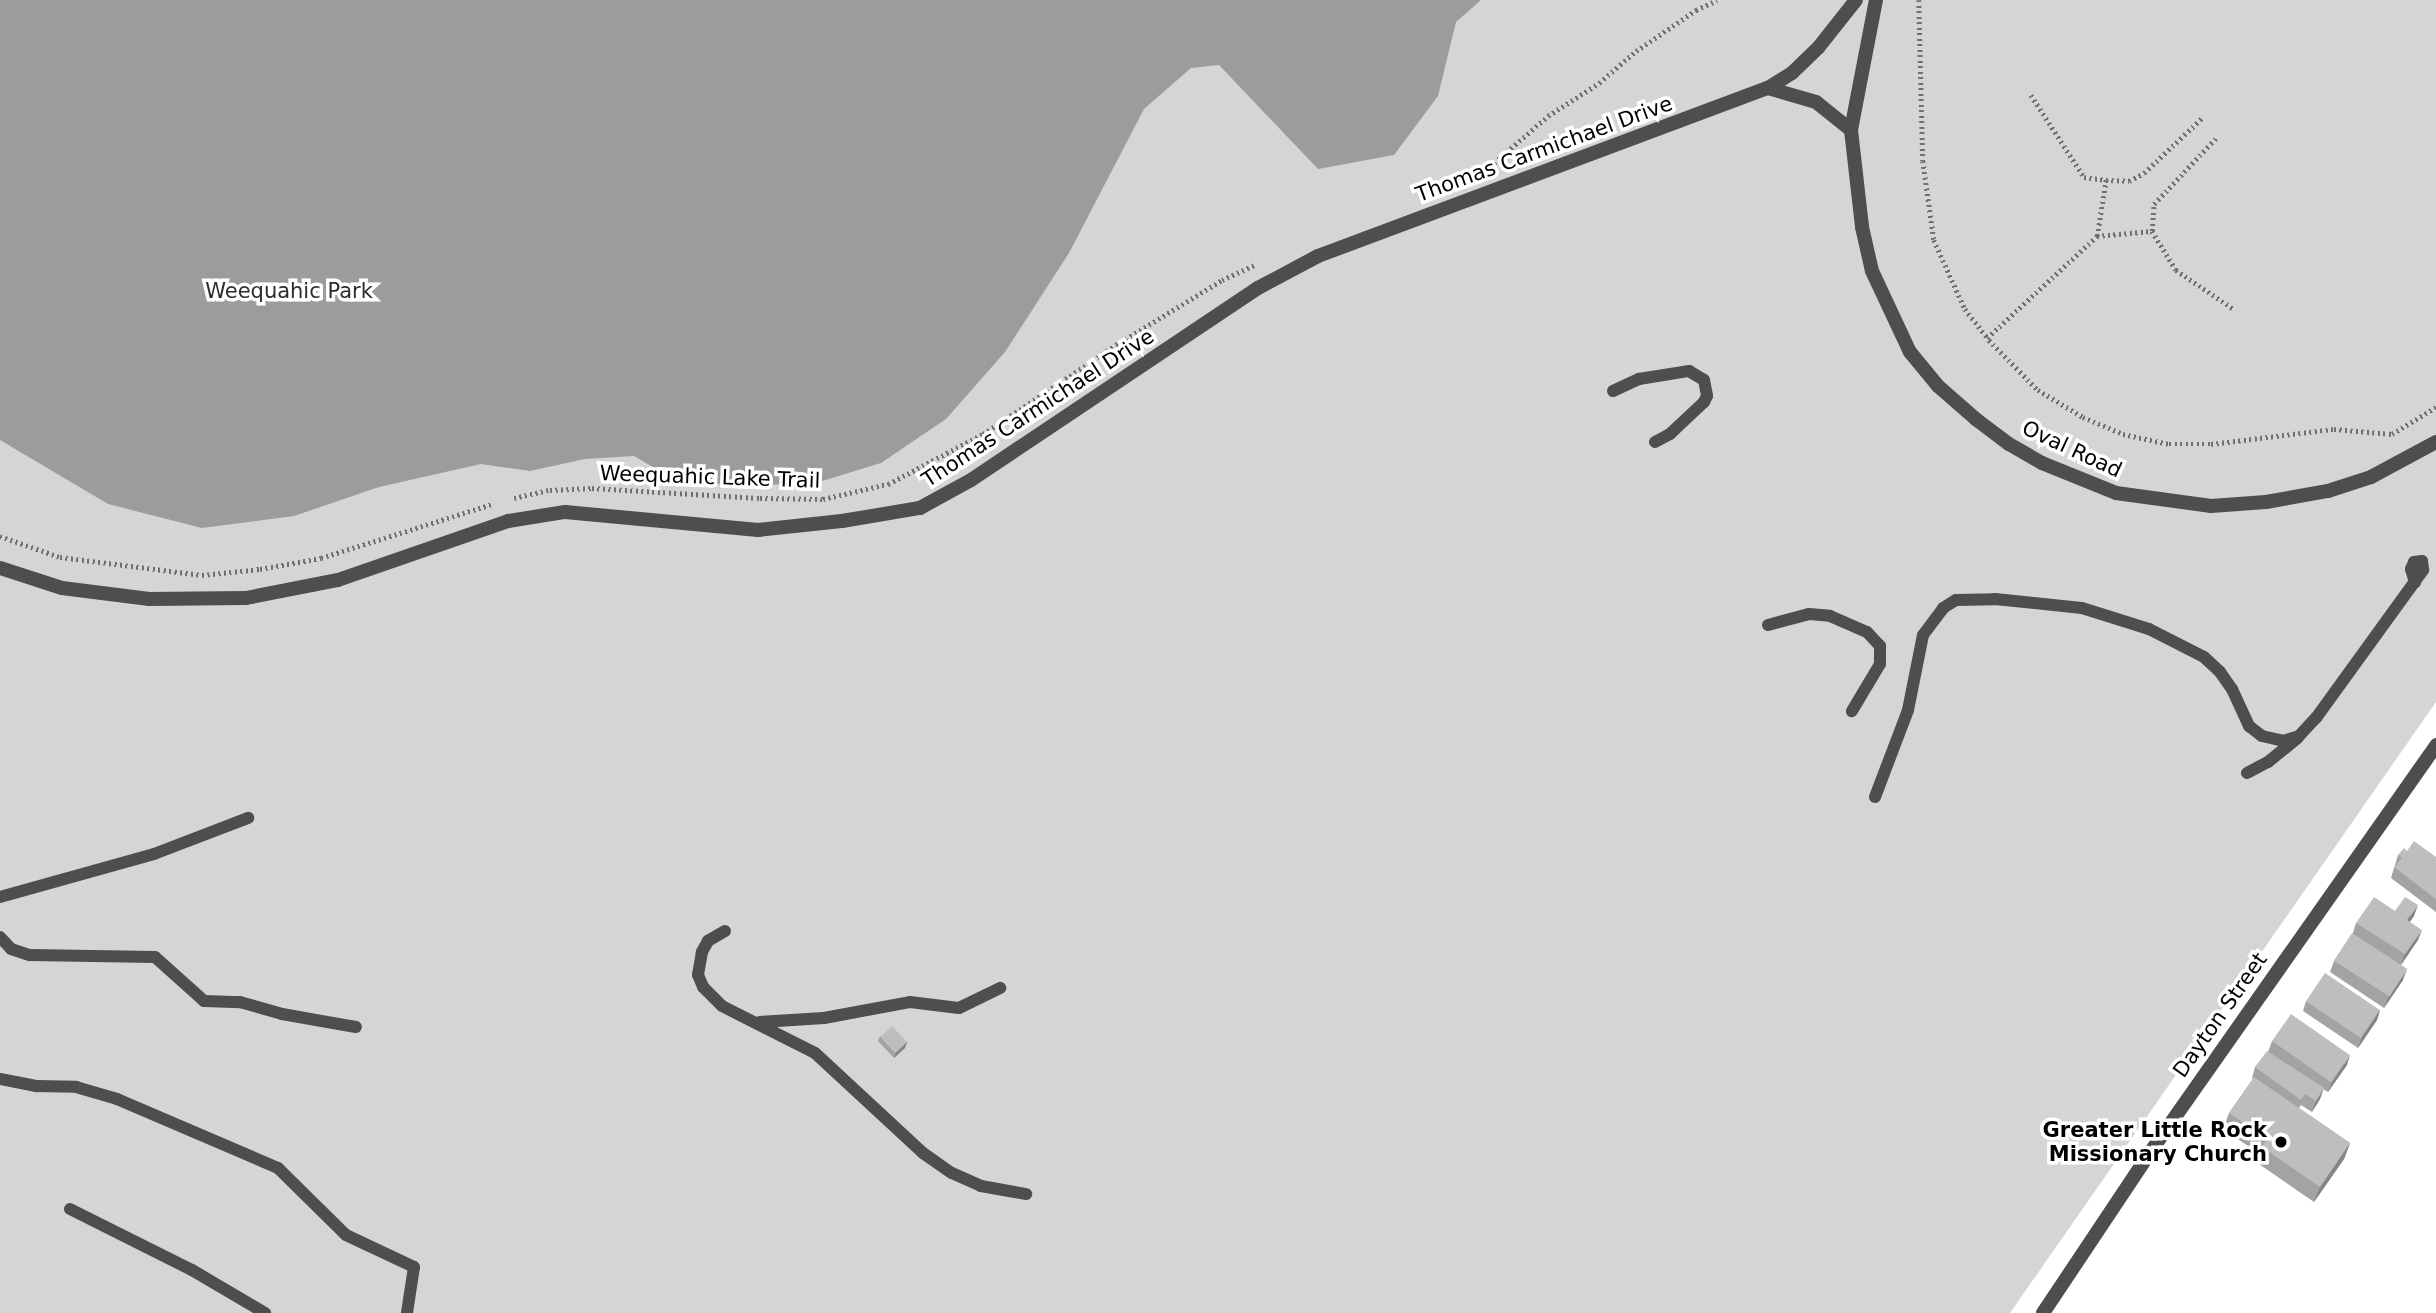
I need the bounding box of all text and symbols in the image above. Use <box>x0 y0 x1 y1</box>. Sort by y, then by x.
street label: Thomas Carmichael Drive <box>1412 91 1676 207</box>
park label: Weequahic Park <box>205 278 373 304</box>
street label: Thomas Carmichael Drive <box>917 324 1159 492</box>
street label: Oval Road <box>2018 415 2126 483</box>
street label: Weequahic Lake Trail <box>599 461 821 493</box>
street label: Dayton Street <box>2168 948 2272 1082</box>
place label: Greater Little Rock Missionary Church <box>2043 1117 2267 1167</box>
marker: Greater Little Rock Missionary Church <box>2273 1134 2289 1150</box>

